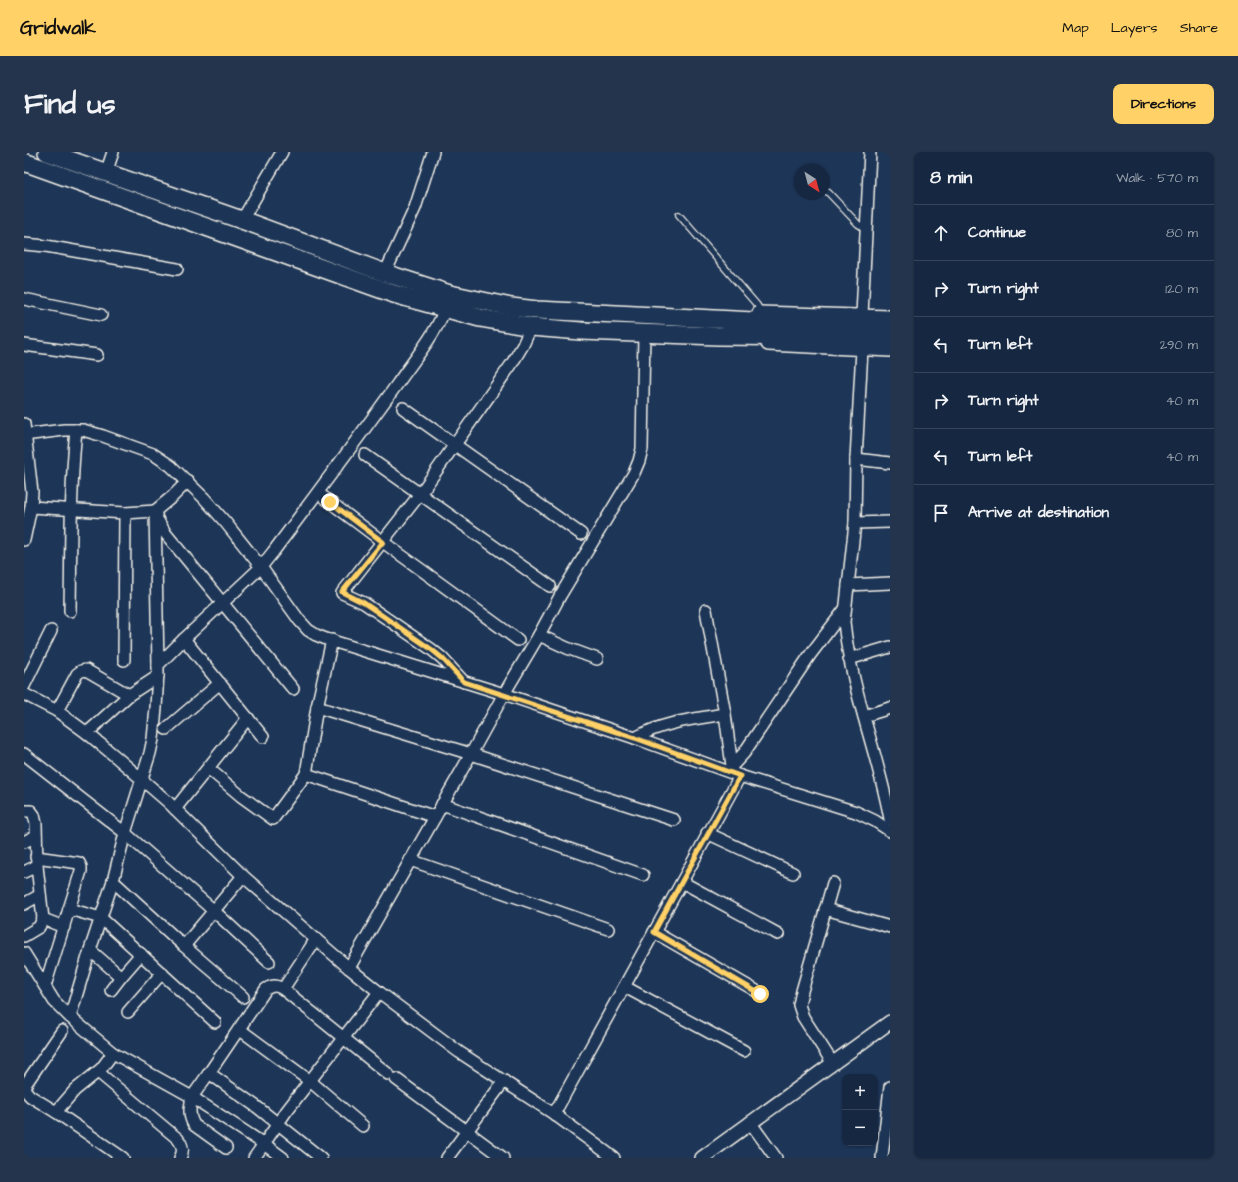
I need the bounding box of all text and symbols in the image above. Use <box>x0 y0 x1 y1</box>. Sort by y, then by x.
text: Gridwalk <box>20 15 96 42</box>
text: Map <box>1062 18 1089 38</box>
text: Layers <box>1111 18 1158 38</box>
text: Share <box>1180 18 1218 38</box>
button: Directions <box>1113 84 1214 124</box>
text: Find us <box>24 85 115 124</box>
north arrow <box>794 164 830 200</box>
text: 8 min <box>930 166 972 190</box>
text: Walk · 570 m <box>1116 169 1198 187</box>
icon: ahead <box>930 222 952 244</box>
text: Continue <box>968 222 1026 243</box>
text: 80 m <box>1166 224 1198 242</box>
icon: right <box>930 278 952 300</box>
text: Turn right <box>968 278 1039 299</box>
text: 120 m <box>1165 280 1198 298</box>
icon: left <box>930 334 952 356</box>
text: Turn left <box>968 334 1032 355</box>
text: 290 m <box>1160 336 1198 354</box>
icon: right <box>930 390 952 412</box>
text: Turn right <box>968 390 1039 411</box>
text: 40 m <box>1166 392 1198 410</box>
icon: left <box>930 446 952 468</box>
text: Turn left <box>968 446 1032 467</box>
text: 40 m <box>1166 448 1198 466</box>
route end <box>321 493 339 511</box>
icon: arrive <box>930 502 952 524</box>
text: Arrive at destination <box>968 502 1109 523</box>
route start <box>751 985 769 1003</box>
map controls <box>842 1074 878 1146</box>
button: + <box>842 1074 878 1110</box>
button: − <box>842 1110 878 1146</box>

